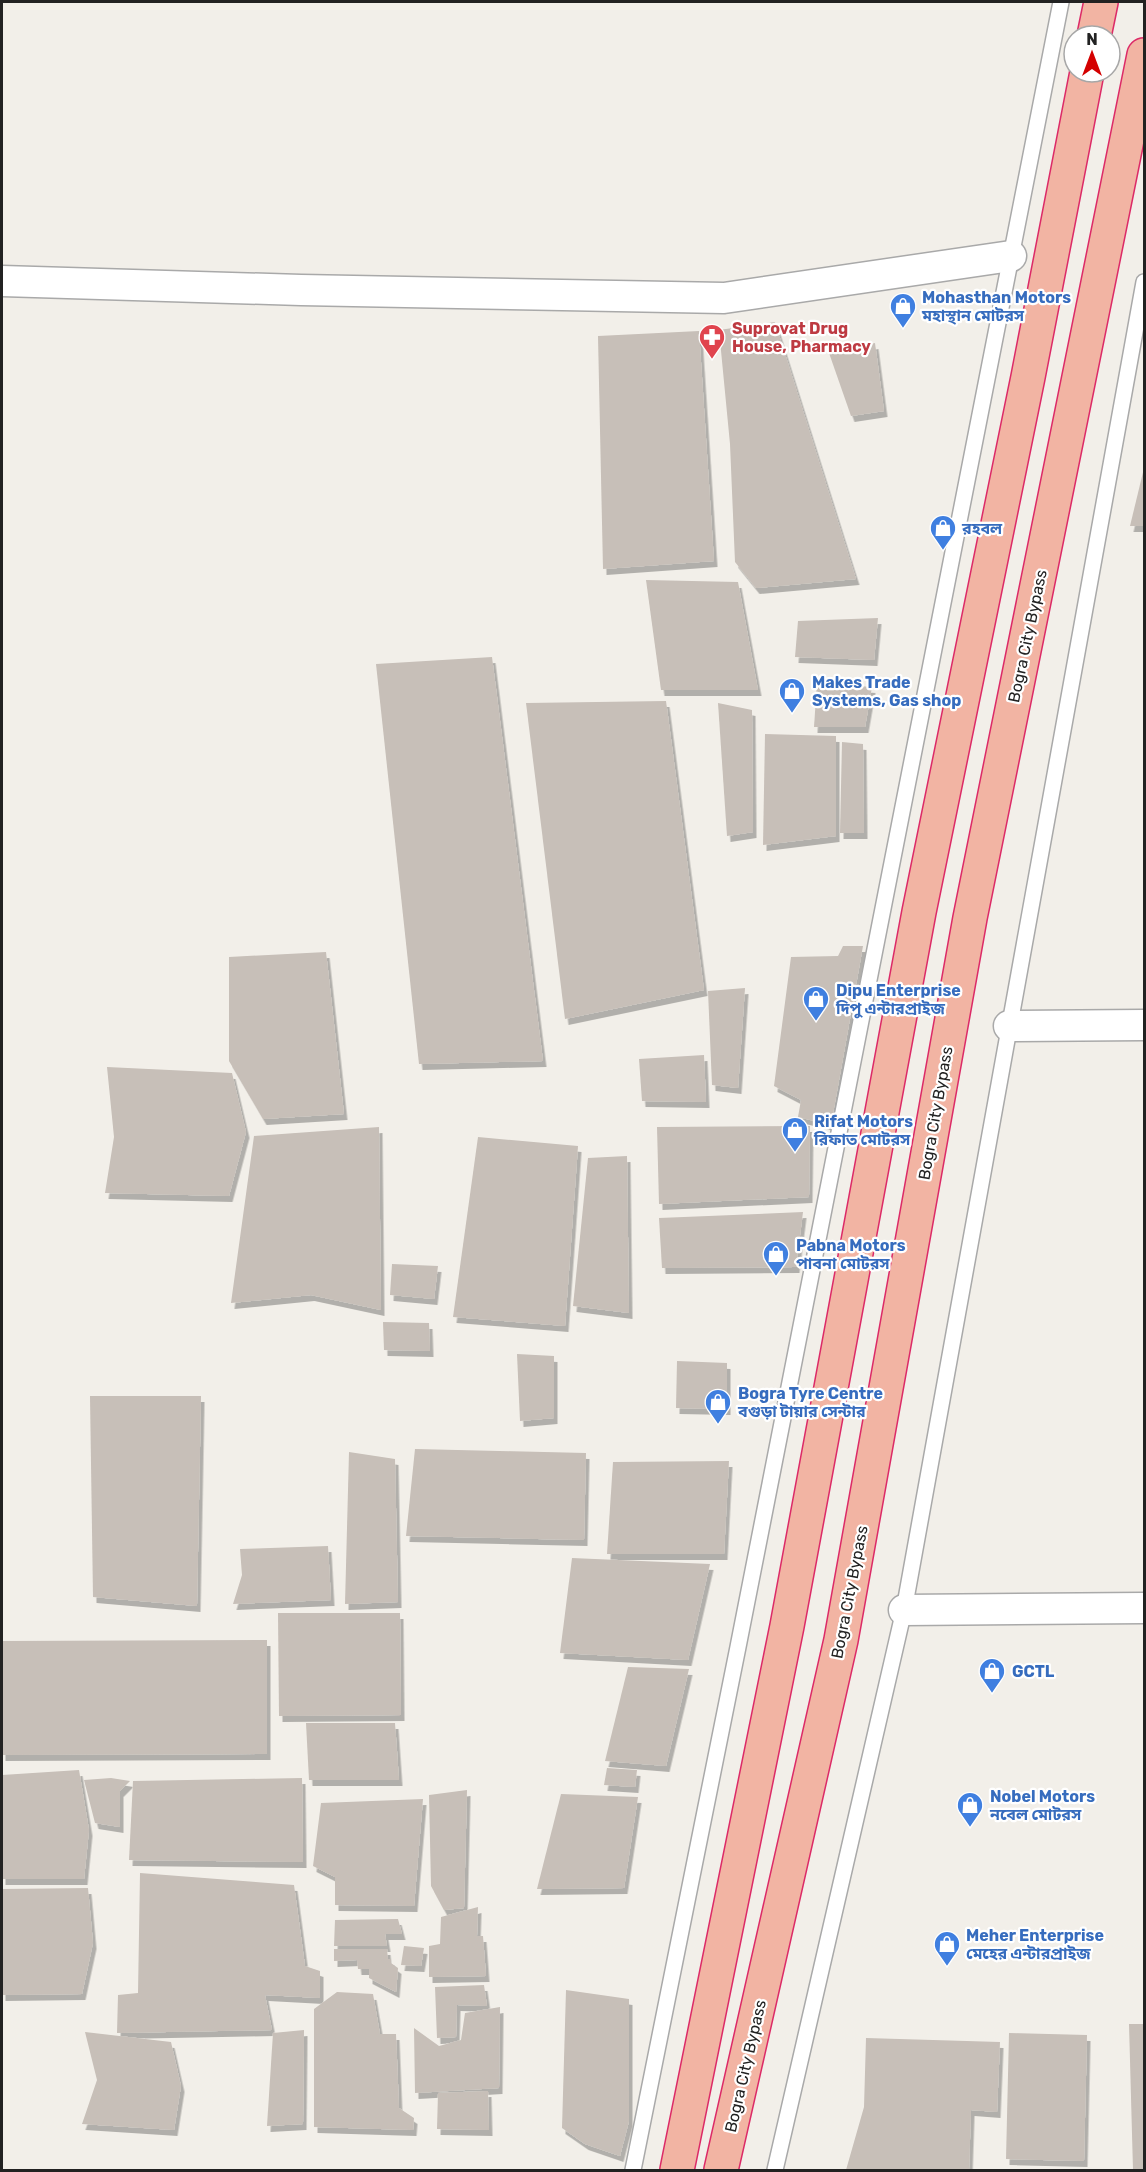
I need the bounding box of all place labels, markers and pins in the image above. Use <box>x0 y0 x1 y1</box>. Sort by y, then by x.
place label: Mohasthan Motors মহাস্থান মোটরস <box>921 288 1071 325</box>
shop icon: Mohasthan Motors মহাস্থান মোটরস <box>888 291 918 329</box>
place label: Suprovat Drug House, Pharmacy <box>732 319 871 356</box>
pharmacy icon: Suprovat Drug House, Pharmacy <box>697 322 727 360</box>
shop icon: রহবল <box>928 513 958 551</box>
place label: রহবল <box>961 519 1003 538</box>
place label: Makes Trade Systems, Gas shop <box>812 673 961 710</box>
shop icon: Makes Trade Systems, Gas shop <box>777 676 807 714</box>
place label: Dipu Enterprise দিপু এন্টারপ্রাইজ <box>835 981 961 1019</box>
shop icon: Dipu Enterprise দিপু এন্টারপ্রাইজ <box>801 984 831 1022</box>
place label: Rifat Motors রিফাত মোটরস <box>813 1112 913 1149</box>
shop icon: Rifat Motors রিফাত মোটরস <box>780 1115 810 1153</box>
place label: Pabna Motors পাবনা মোটরস <box>796 1236 906 1273</box>
shop icon: Pabna Motors পাবনা মোটরস <box>761 1239 791 1277</box>
place label: Bogra Tyre Centre বগুড়া টায়ার সেন্টার <box>737 1384 883 1421</box>
shop icon: Bogra Tyre Centre বগুড়া টায়ার সেন্টার <box>703 1387 733 1425</box>
shop icon: GCTL <box>977 1656 1007 1694</box>
place label: GCTL <box>1012 1662 1055 1681</box>
place label: Nobel Motors নবেল মোটরস <box>989 1787 1095 1824</box>
shop icon: Nobel Motors নবেল মোটরস <box>955 1790 985 1828</box>
place label: Meher Enterprise মেহের এন্টারপ্রাইজ <box>966 1926 1104 1963</box>
shop icon: Meher Enterprise মেহের এন্টারপ্রাইজ <box>932 1929 962 1967</box>

